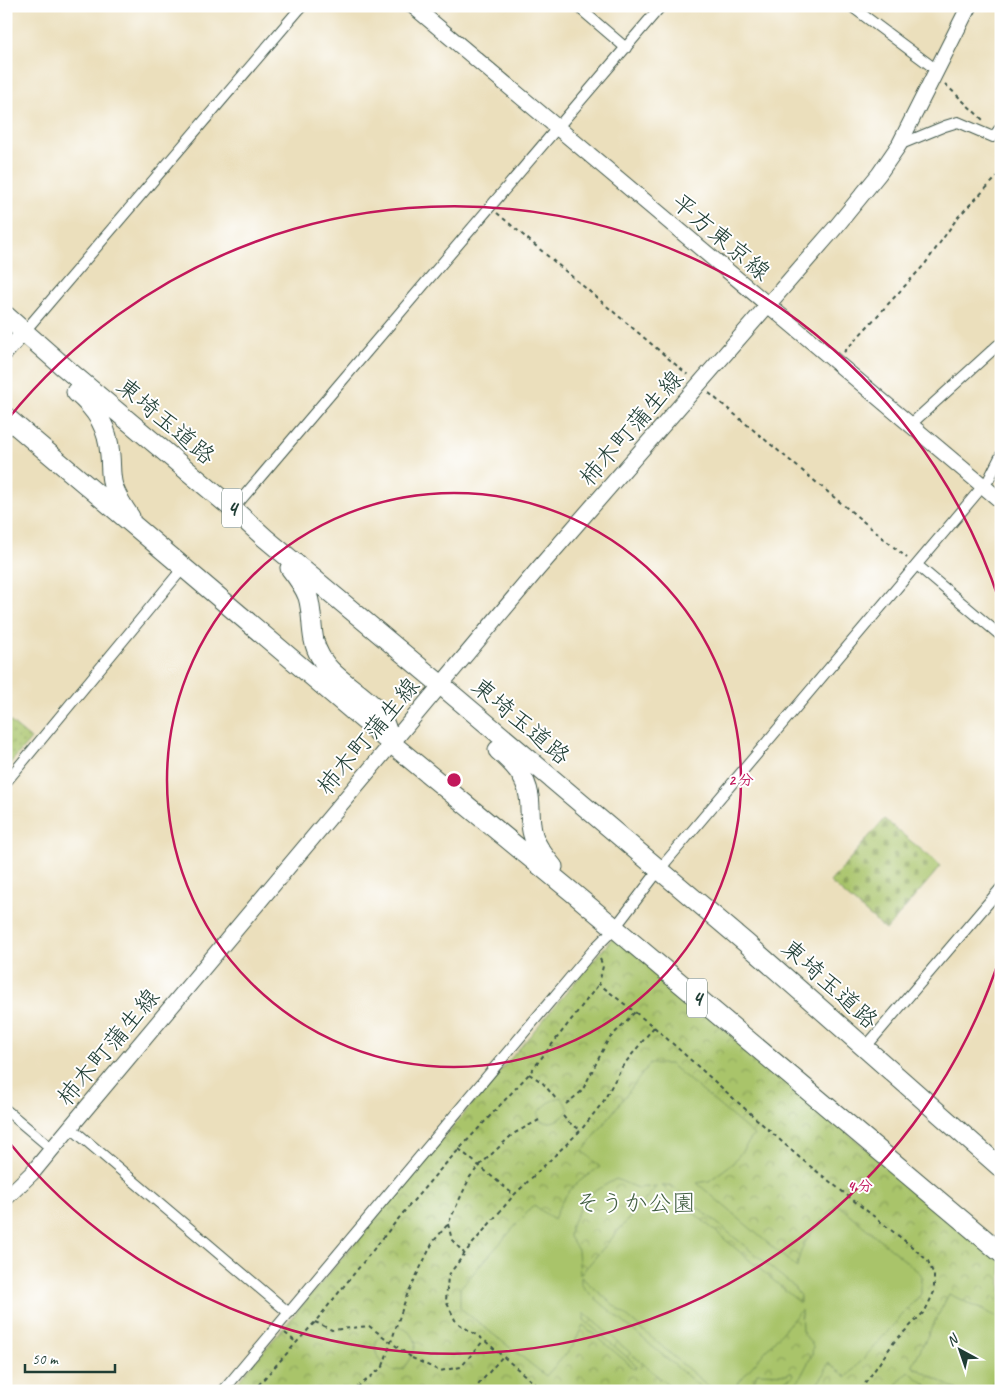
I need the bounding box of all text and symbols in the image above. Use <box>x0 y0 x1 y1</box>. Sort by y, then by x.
street label: 平方東京線 <box>665 187 777 287</box>
street label: 柿木町蒲生線 <box>572 364 690 492</box>
street label: 東埼玉道路 <box>110 371 222 471</box>
road number: 4 <box>222 488 242 528</box>
street label: 柿木町蒲生線 <box>310 671 426 801</box>
street label: 東埼玉道路 <box>465 671 577 771</box>
centre of rings <box>445 771 463 789</box>
text: 2 分 <box>728 771 754 790</box>
street label: 東埼玉道路 <box>775 933 885 1035</box>
road number: 4 <box>687 978 707 1018</box>
street label: 柿木町蒲生線 <box>50 982 166 1112</box>
text: 4 分 <box>847 1177 873 1196</box>
park label: そうか公園 <box>576 1188 696 1218</box>
north arrow <box>934 1324 984 1374</box>
text: N <box>943 1330 963 1350</box>
scale bar <box>25 1342 115 1374</box>
text: 50 m <box>32 1350 59 1369</box>

